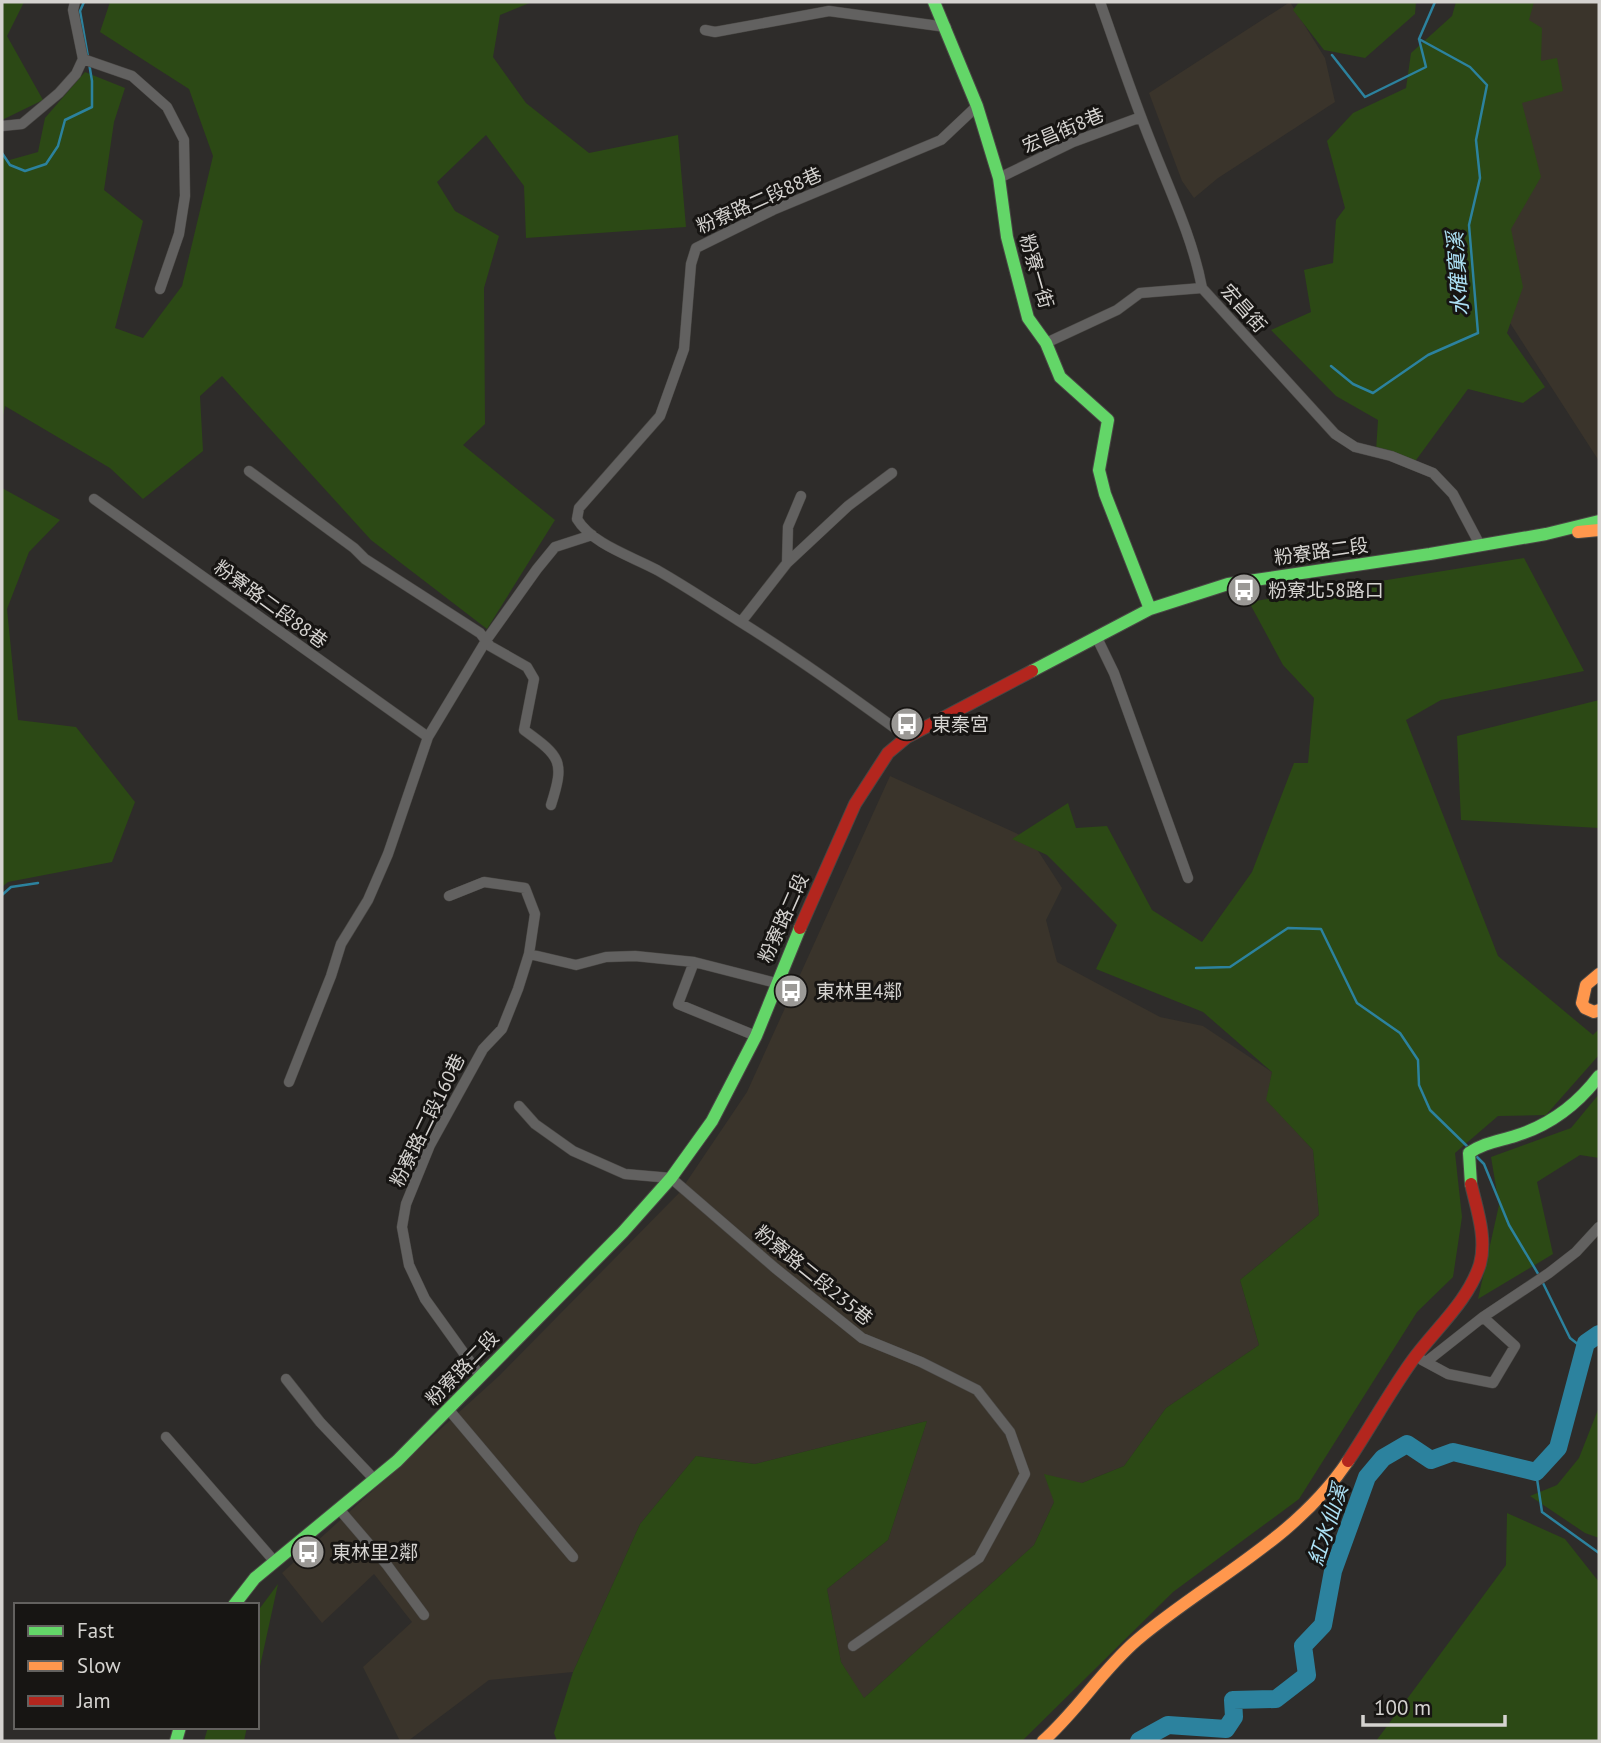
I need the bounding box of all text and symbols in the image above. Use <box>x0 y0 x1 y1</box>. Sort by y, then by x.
street label: 宏昌街8巷 <box>1019 102 1107 158</box>
street label: 粉寮路二段88巷 <box>693 162 825 238</box>
water label: 水確窠溪 <box>1441 228 1474 317</box>
street label: 粉寮一街 <box>1015 231 1059 311</box>
street label: 宏昌街 <box>1216 279 1272 337</box>
street label: 粉寮路二段 <box>1272 533 1370 569</box>
street label: 粉寮路二段88巷 <box>209 555 333 653</box>
bus stop icon: 粉寮北58路口 <box>1225 571 1263 609</box>
place label: 粉寮北58路口 <box>1268 578 1384 602</box>
bus stop icon: 東秦宮 <box>888 705 926 743</box>
place label: 東秦宮 <box>932 712 989 736</box>
street label: 粉寮路二段 <box>753 870 813 966</box>
bus stop icon: 東林里4鄰 <box>772 972 810 1010</box>
place label: 東林里4鄰 <box>816 979 902 1003</box>
street label: 粉寮路二段160巷 <box>384 1050 470 1190</box>
street label: 粉寮路二段235巷 <box>750 1220 878 1330</box>
street label: 粉寮路二段 <box>420 1325 504 1411</box>
water label: 紅水仙溪 <box>1302 1478 1354 1569</box>
bus stop icon: 東林里2鄰 <box>289 1533 327 1571</box>
place label: 東林里2鄰 <box>332 1540 418 1564</box>
legend <box>14 1603 259 1729</box>
text: Fast <box>77 1617 114 1644</box>
text: Slow <box>77 1652 121 1679</box>
scale bar <box>1363 1684 1505 1728</box>
text: Jam <box>76 1687 111 1714</box>
text: 100 m <box>1374 1694 1431 1721</box>

